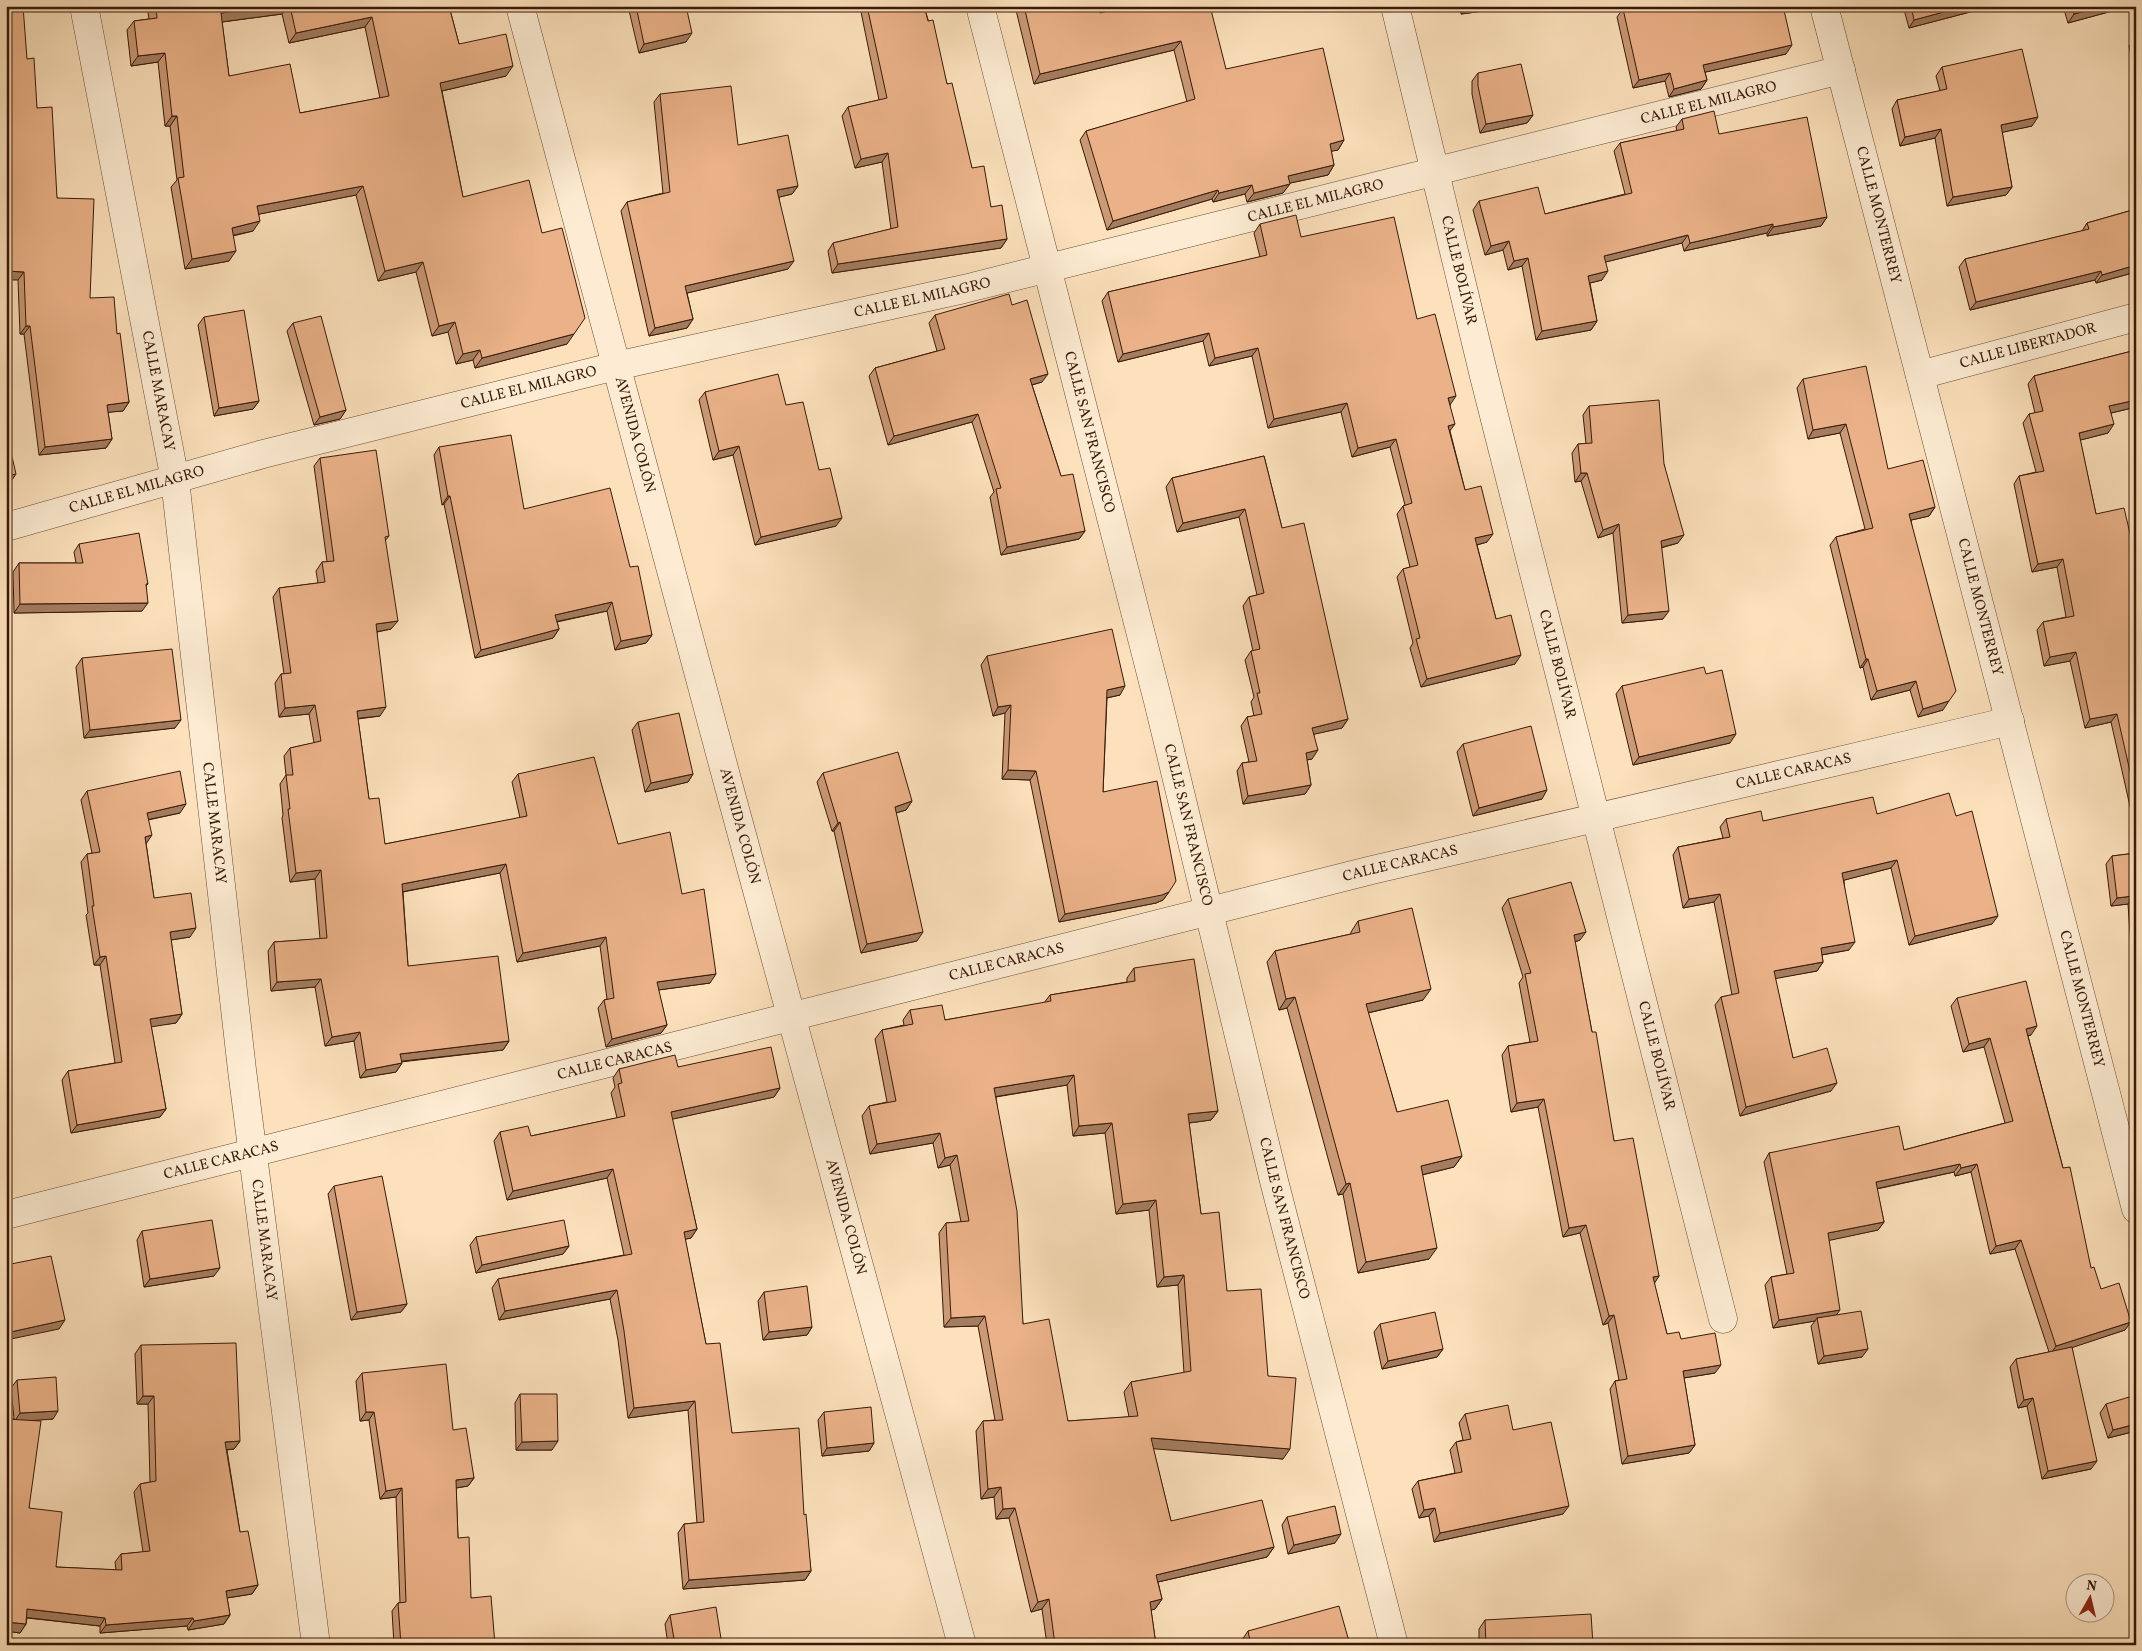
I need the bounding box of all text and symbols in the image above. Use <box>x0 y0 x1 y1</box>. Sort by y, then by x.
street label: CALLE EL MILAGRO <box>1639 76 1779 130</box>
street label: CALLE MONTERREY <box>1850 144 1906 287</box>
street label: CALLE EL MILAGRO <box>1246 174 1386 228</box>
street label: CALLE BOLÍVAR <box>1435 214 1482 327</box>
street label: CALLE EL MILAGRO <box>852 272 993 323</box>
street label: CALLE LIBERTADOR <box>1958 318 2099 374</box>
street label: CALLE MARACAY <box>136 329 180 454</box>
street label: CALLE SAN FRANCISCO <box>1058 349 1120 515</box>
street label: CALLE EL MILAGRO <box>458 361 599 415</box>
street label: AVENIDA COLÓN <box>609 375 660 495</box>
street label: CALLE EL MILAGRO <box>67 461 207 519</box>
street label: CALLE MONTERREY <box>1952 536 2008 679</box>
street label: CALLE BOLÍVAR <box>1533 607 1581 721</box>
street label: CALLE SAN FRANCISCO <box>1158 742 1218 908</box>
street label: CALLE CARACAS <box>1734 748 1854 795</box>
street label: CALLE MARACAY <box>197 761 231 886</box>
street label: AVENIDA COLÓN <box>714 766 765 886</box>
street label: CALLE CARACAS <box>1341 840 1460 887</box>
street label: CALLE MONTERREY <box>2054 928 2110 1071</box>
street label: CALLE CARACAS <box>947 938 1066 987</box>
street label: CALLE BOLÍVAR <box>1632 999 1680 1113</box>
street label: CALLE CARACAS <box>555 1037 675 1086</box>
street label: CALLE SAN FRANCISCO <box>1253 1135 1315 1302</box>
street label: CALLE CARACAS <box>162 1136 281 1185</box>
street label: AVENIDA COLÓN <box>820 1157 872 1277</box>
street label: CALLE MARACAY <box>246 1178 282 1303</box>
north arrow <box>2064 1574 2114 1624</box>
text: N <box>2085 1576 2098 1597</box>

